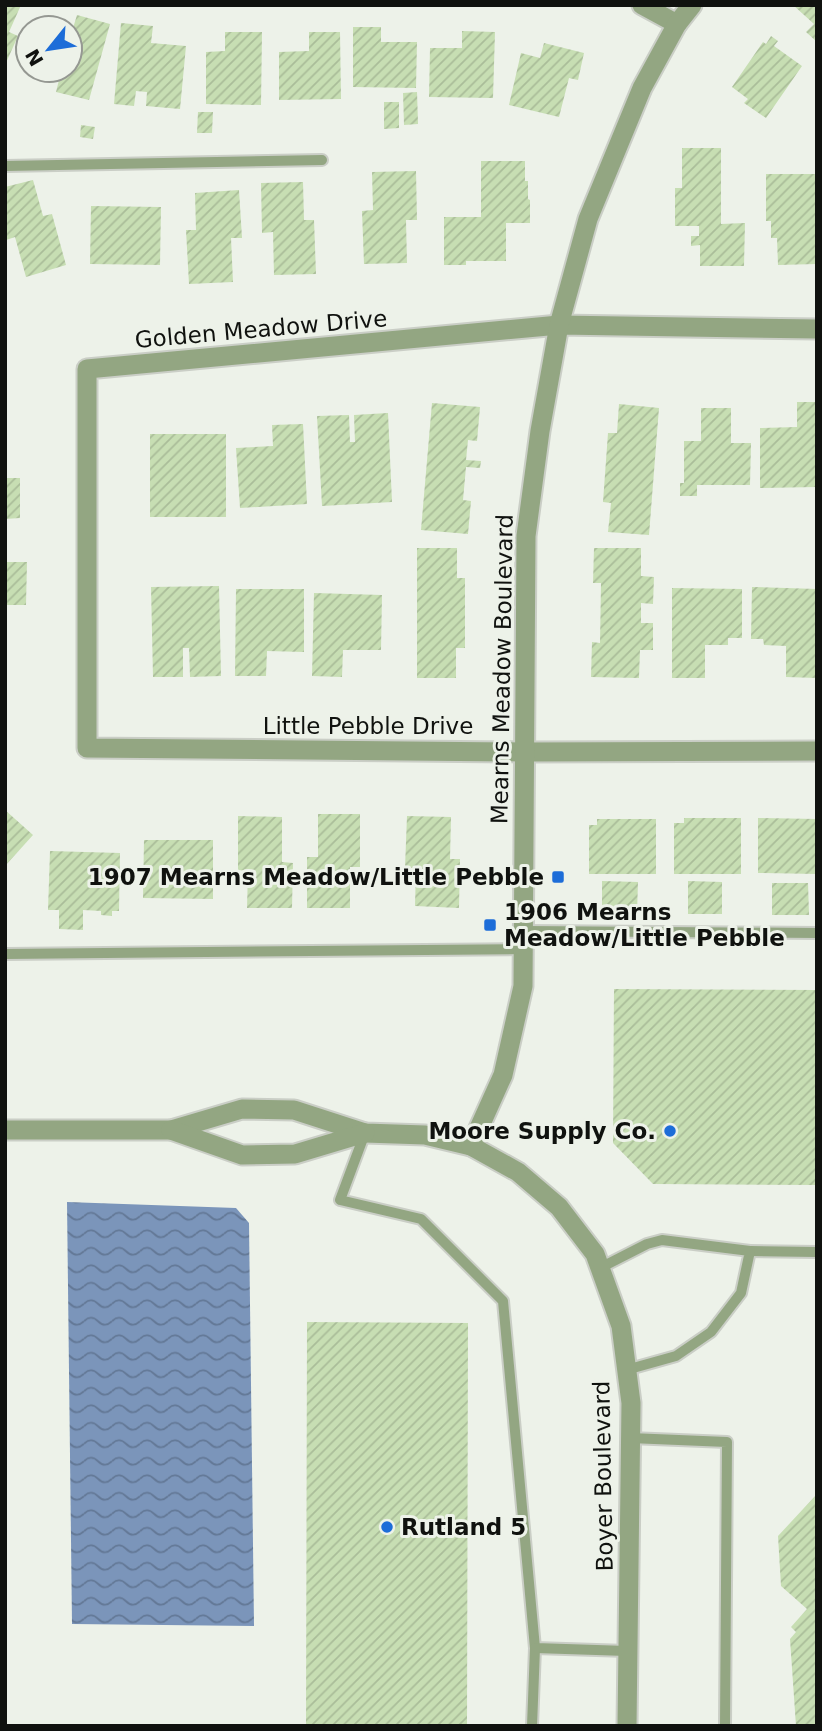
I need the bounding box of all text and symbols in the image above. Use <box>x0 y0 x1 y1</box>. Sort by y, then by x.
north arrow <box>14 14 84 84</box>
text: N <box>21 45 48 70</box>
street label: Golden Meadow Drive <box>134 305 388 353</box>
street label: Mearns Meadow Boulevard <box>486 514 518 824</box>
street label: Little Pebble Drive <box>263 713 473 739</box>
place label: 1907 Mearns Meadow/Little Pebble <box>88 864 544 890</box>
marker: 1907 Mearns Meadow/Little Pebble <box>550 869 566 885</box>
place label: 1906 Mearns Meadow/Little Pebble <box>504 899 785 951</box>
marker: 1906 Mearns Meadow/Little Pebble <box>482 917 498 933</box>
place label: Moore Supply Co. <box>428 1118 656 1144</box>
marker: Moore Supply Co. <box>662 1123 678 1139</box>
street label: Boyer Boulevard <box>588 1380 618 1572</box>
place label: Rutland 5 <box>401 1514 526 1540</box>
marker: Rutland 5 <box>379 1519 395 1535</box>

